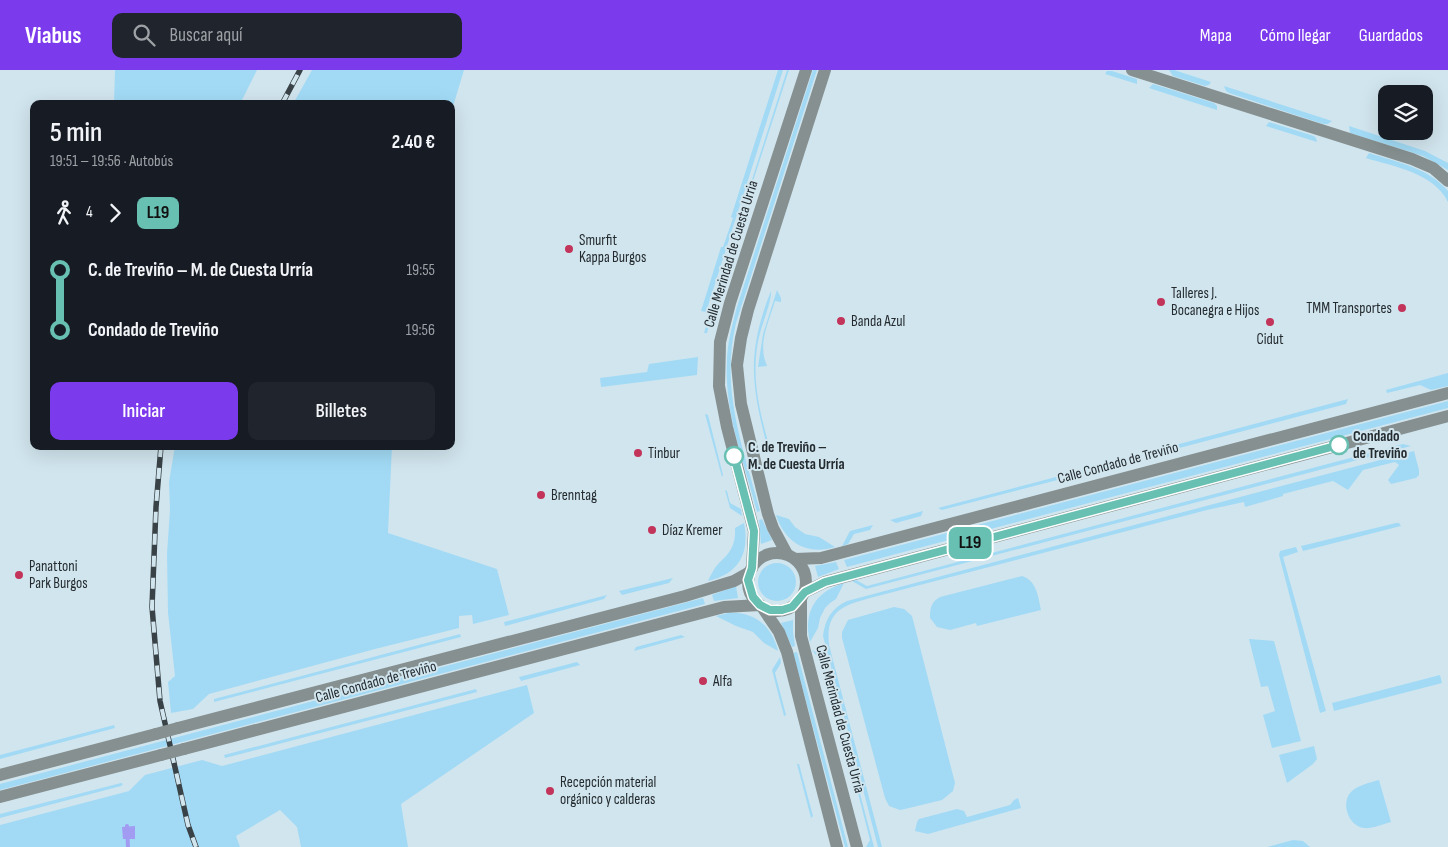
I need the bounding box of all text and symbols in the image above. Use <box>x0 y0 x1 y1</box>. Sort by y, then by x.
search box <box>112 13 462 58</box>
text: Viabus <box>25 21 82 50</box>
icon: search <box>130 21 158 49</box>
text: Buscar aquí <box>170 24 243 47</box>
text: Mapa <box>1200 25 1232 46</box>
text: Cómo llegar <box>1260 25 1331 46</box>
text: Guardados <box>1359 25 1423 46</box>
map controls <box>1378 85 1433 140</box>
button: layers <box>1378 85 1433 140</box>
text: 5 min <box>50 116 102 149</box>
text: 2.40 € <box>392 131 435 154</box>
text: 19:51 – 19:56 · Autobús <box>50 152 173 171</box>
street label: Calle Merindad de Cuesta Urria <box>700 178 762 330</box>
icon: walk <box>50 199 78 227</box>
icon: forward <box>101 199 129 227</box>
text: L19 <box>147 202 169 223</box>
text: 4 <box>86 203 93 222</box>
place label: Smurfit Kappa Burgos <box>579 231 646 267</box>
marker: Smurfit Kappa Burgos <box>563 243 575 255</box>
text: C. de Treviño – M. de Cuesta Urría <box>88 259 313 282</box>
text: 19:55 <box>406 261 435 280</box>
place label: Talleres J. Bocanegra e Hijos <box>1171 284 1259 320</box>
marker: Talleres J. Bocanegra e Hijos <box>1155 296 1167 308</box>
place label: TMM Transportes <box>1306 299 1392 318</box>
marker: TMM Transportes <box>1396 302 1408 314</box>
place label: Banda Azul <box>851 312 905 331</box>
marker: Banda Azul <box>835 315 847 327</box>
marker: Cidut <box>1264 316 1276 328</box>
text: Condado de Treviño <box>88 319 219 342</box>
text: 19:56 <box>406 321 435 340</box>
place label: Cidut <box>1256 330 1284 349</box>
button: Iniciar <box>50 382 238 440</box>
button: Billetes <box>248 382 435 440</box>
place label: Condado de Treviño <box>1353 427 1407 463</box>
marker: Condado de Treviño <box>1329 435 1349 455</box>
place label: C. de Treviño – M. de Cuesta Urría <box>748 438 845 474</box>
street label: Calle Condado de Treviño <box>1055 438 1181 488</box>
place label: Tinbur <box>648 444 681 463</box>
marker: C. de Treviño – M. de Cuesta Urría <box>724 446 744 466</box>
marker: Tinbur <box>632 447 644 459</box>
place label: Brenntag <box>551 486 597 505</box>
marker: Brenntag <box>535 489 547 501</box>
place label: Díaz Kremer <box>662 521 723 540</box>
marker: Díaz Kremer <box>646 524 658 536</box>
line badge: L19 <box>941 527 999 559</box>
text: L19 <box>959 532 981 553</box>
place label: Panattoni Park Burgos <box>29 557 88 593</box>
marker: Panattoni Park Burgos <box>13 569 25 581</box>
street label: Calle Merindad de Cuesta Urria <box>811 643 869 795</box>
street label: Calle Condado de Treviño <box>313 657 439 707</box>
place label: Alfa <box>712 672 733 691</box>
marker: Alfa <box>697 675 709 687</box>
place label: Recepción material orgánico y calderas <box>560 773 656 809</box>
marker: Recepción material orgánico y calderas <box>544 785 556 797</box>

